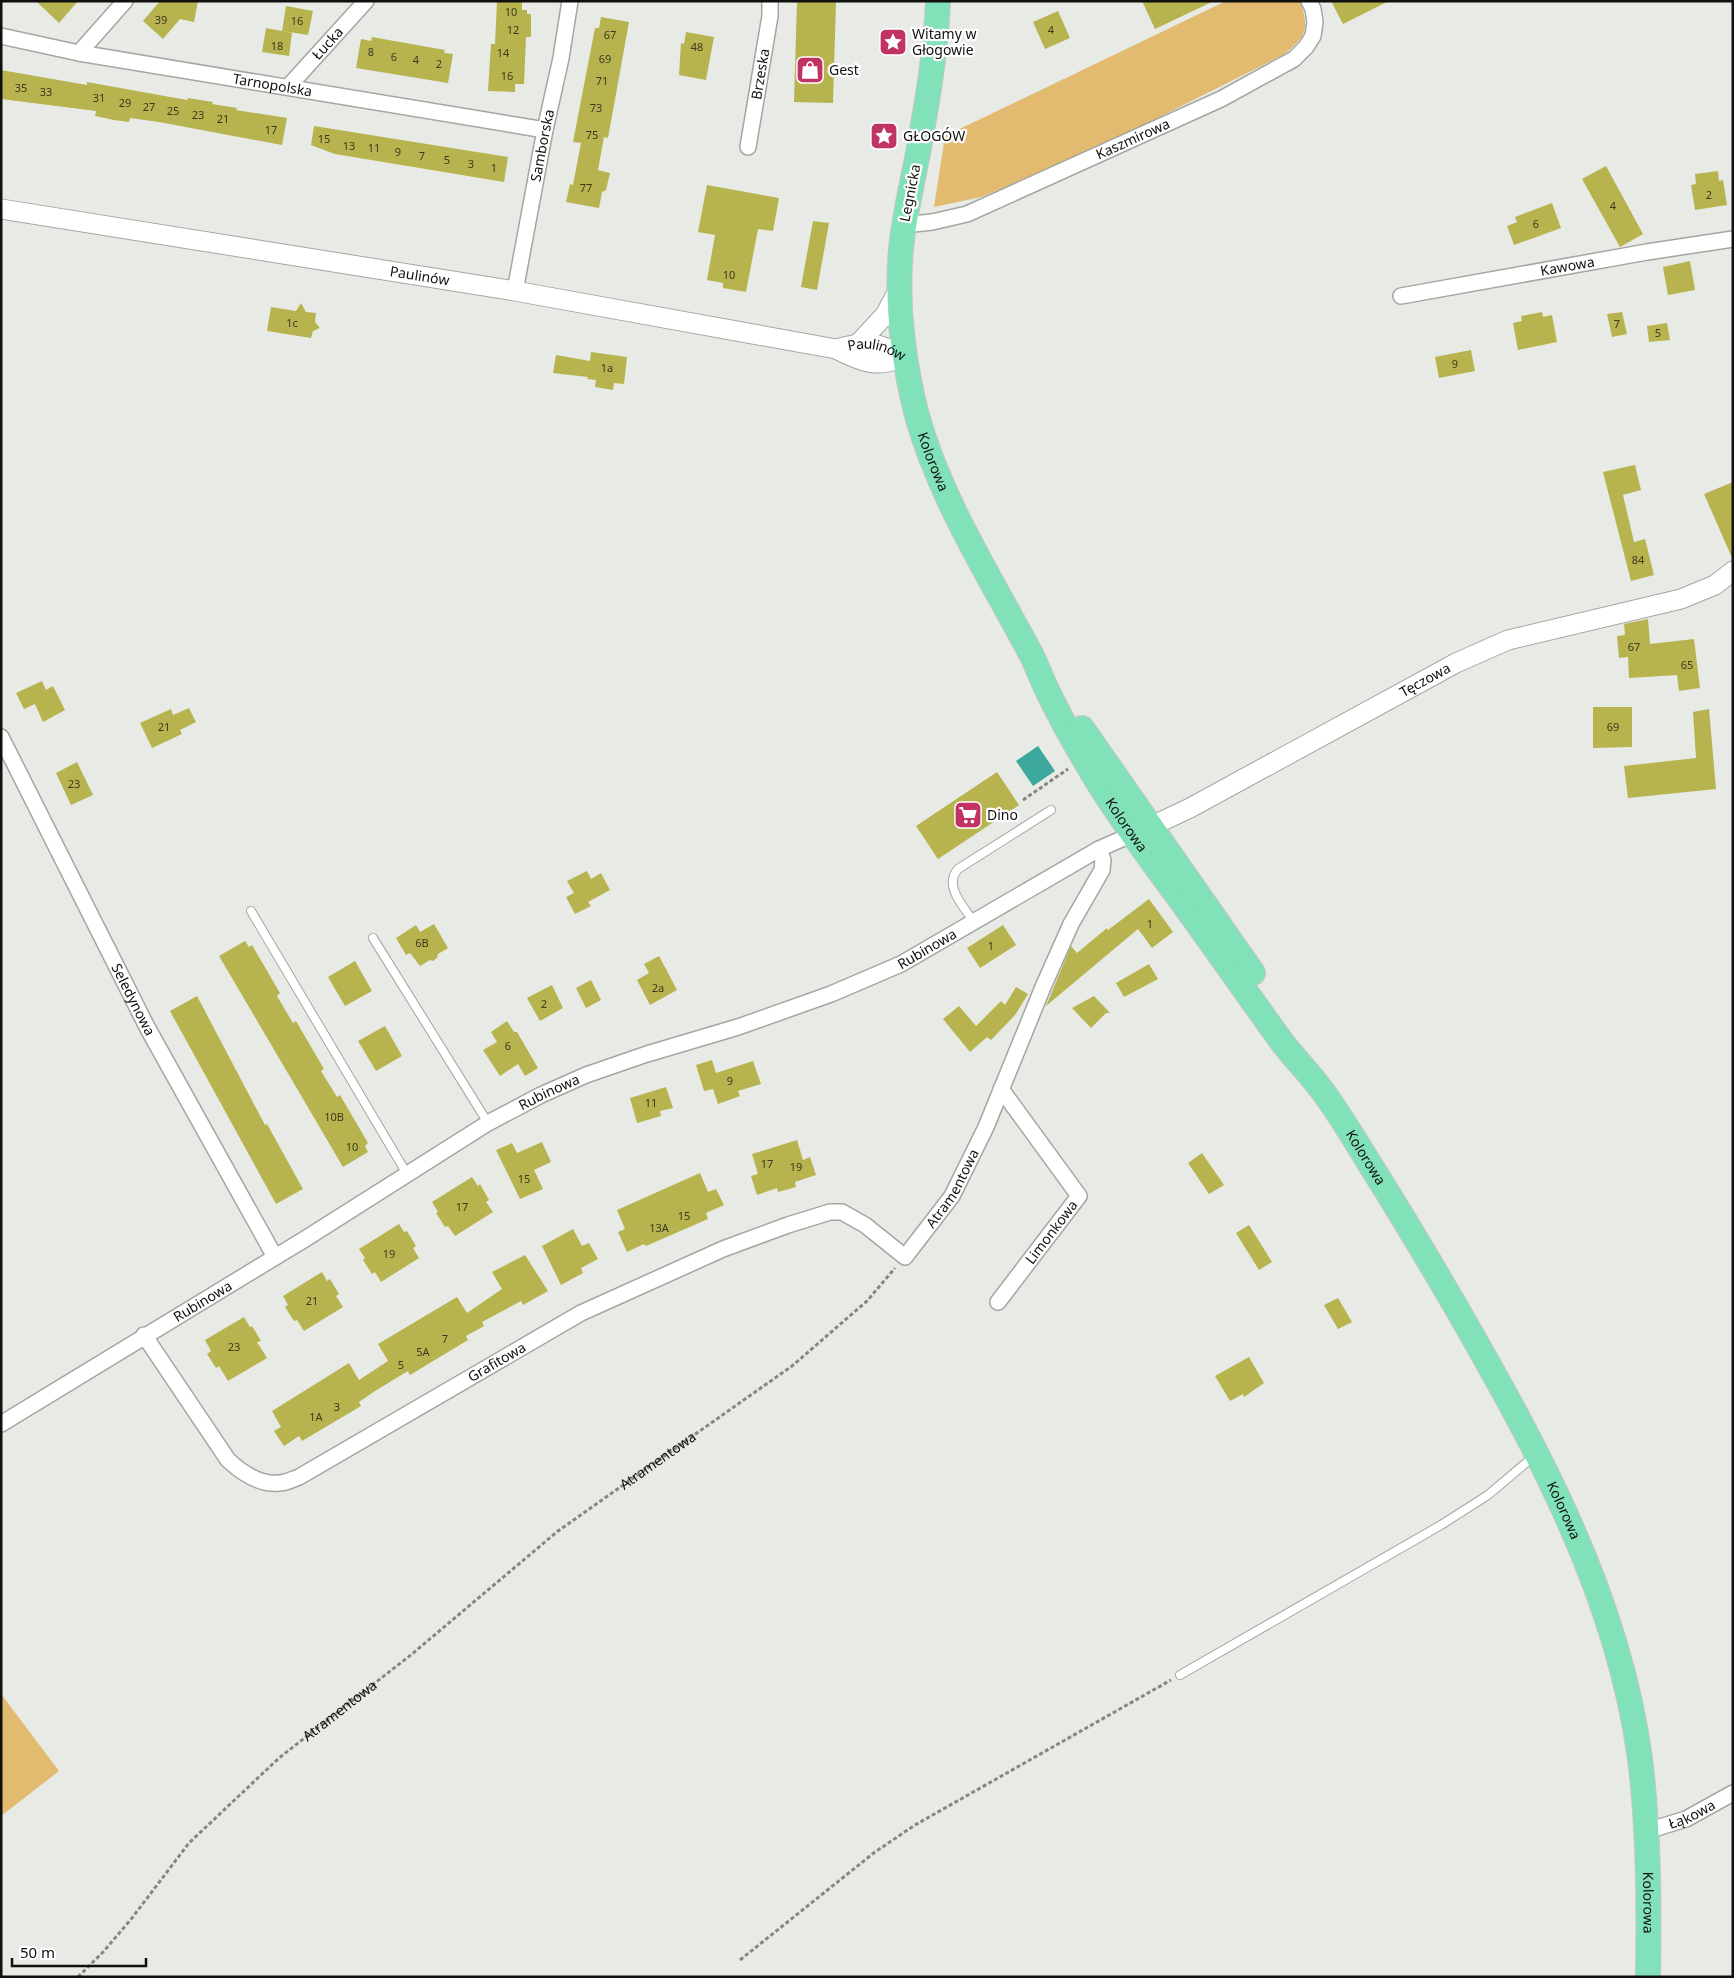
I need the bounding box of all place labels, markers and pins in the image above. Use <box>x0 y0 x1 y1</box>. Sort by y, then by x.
place label: Witamy w Głogowie <box>912 24 976 59</box>
place icon: Witamy w Głogowie <box>878 27 908 57</box>
shop icon: Gest <box>795 55 825 85</box>
place label: Gest <box>829 60 859 79</box>
place icon: GŁOGÓW <box>869 121 899 151</box>
place label: GŁOGÓW <box>903 126 965 145</box>
supermarket icon: Dino <box>953 800 983 830</box>
place label: Dino <box>987 805 1018 824</box>

